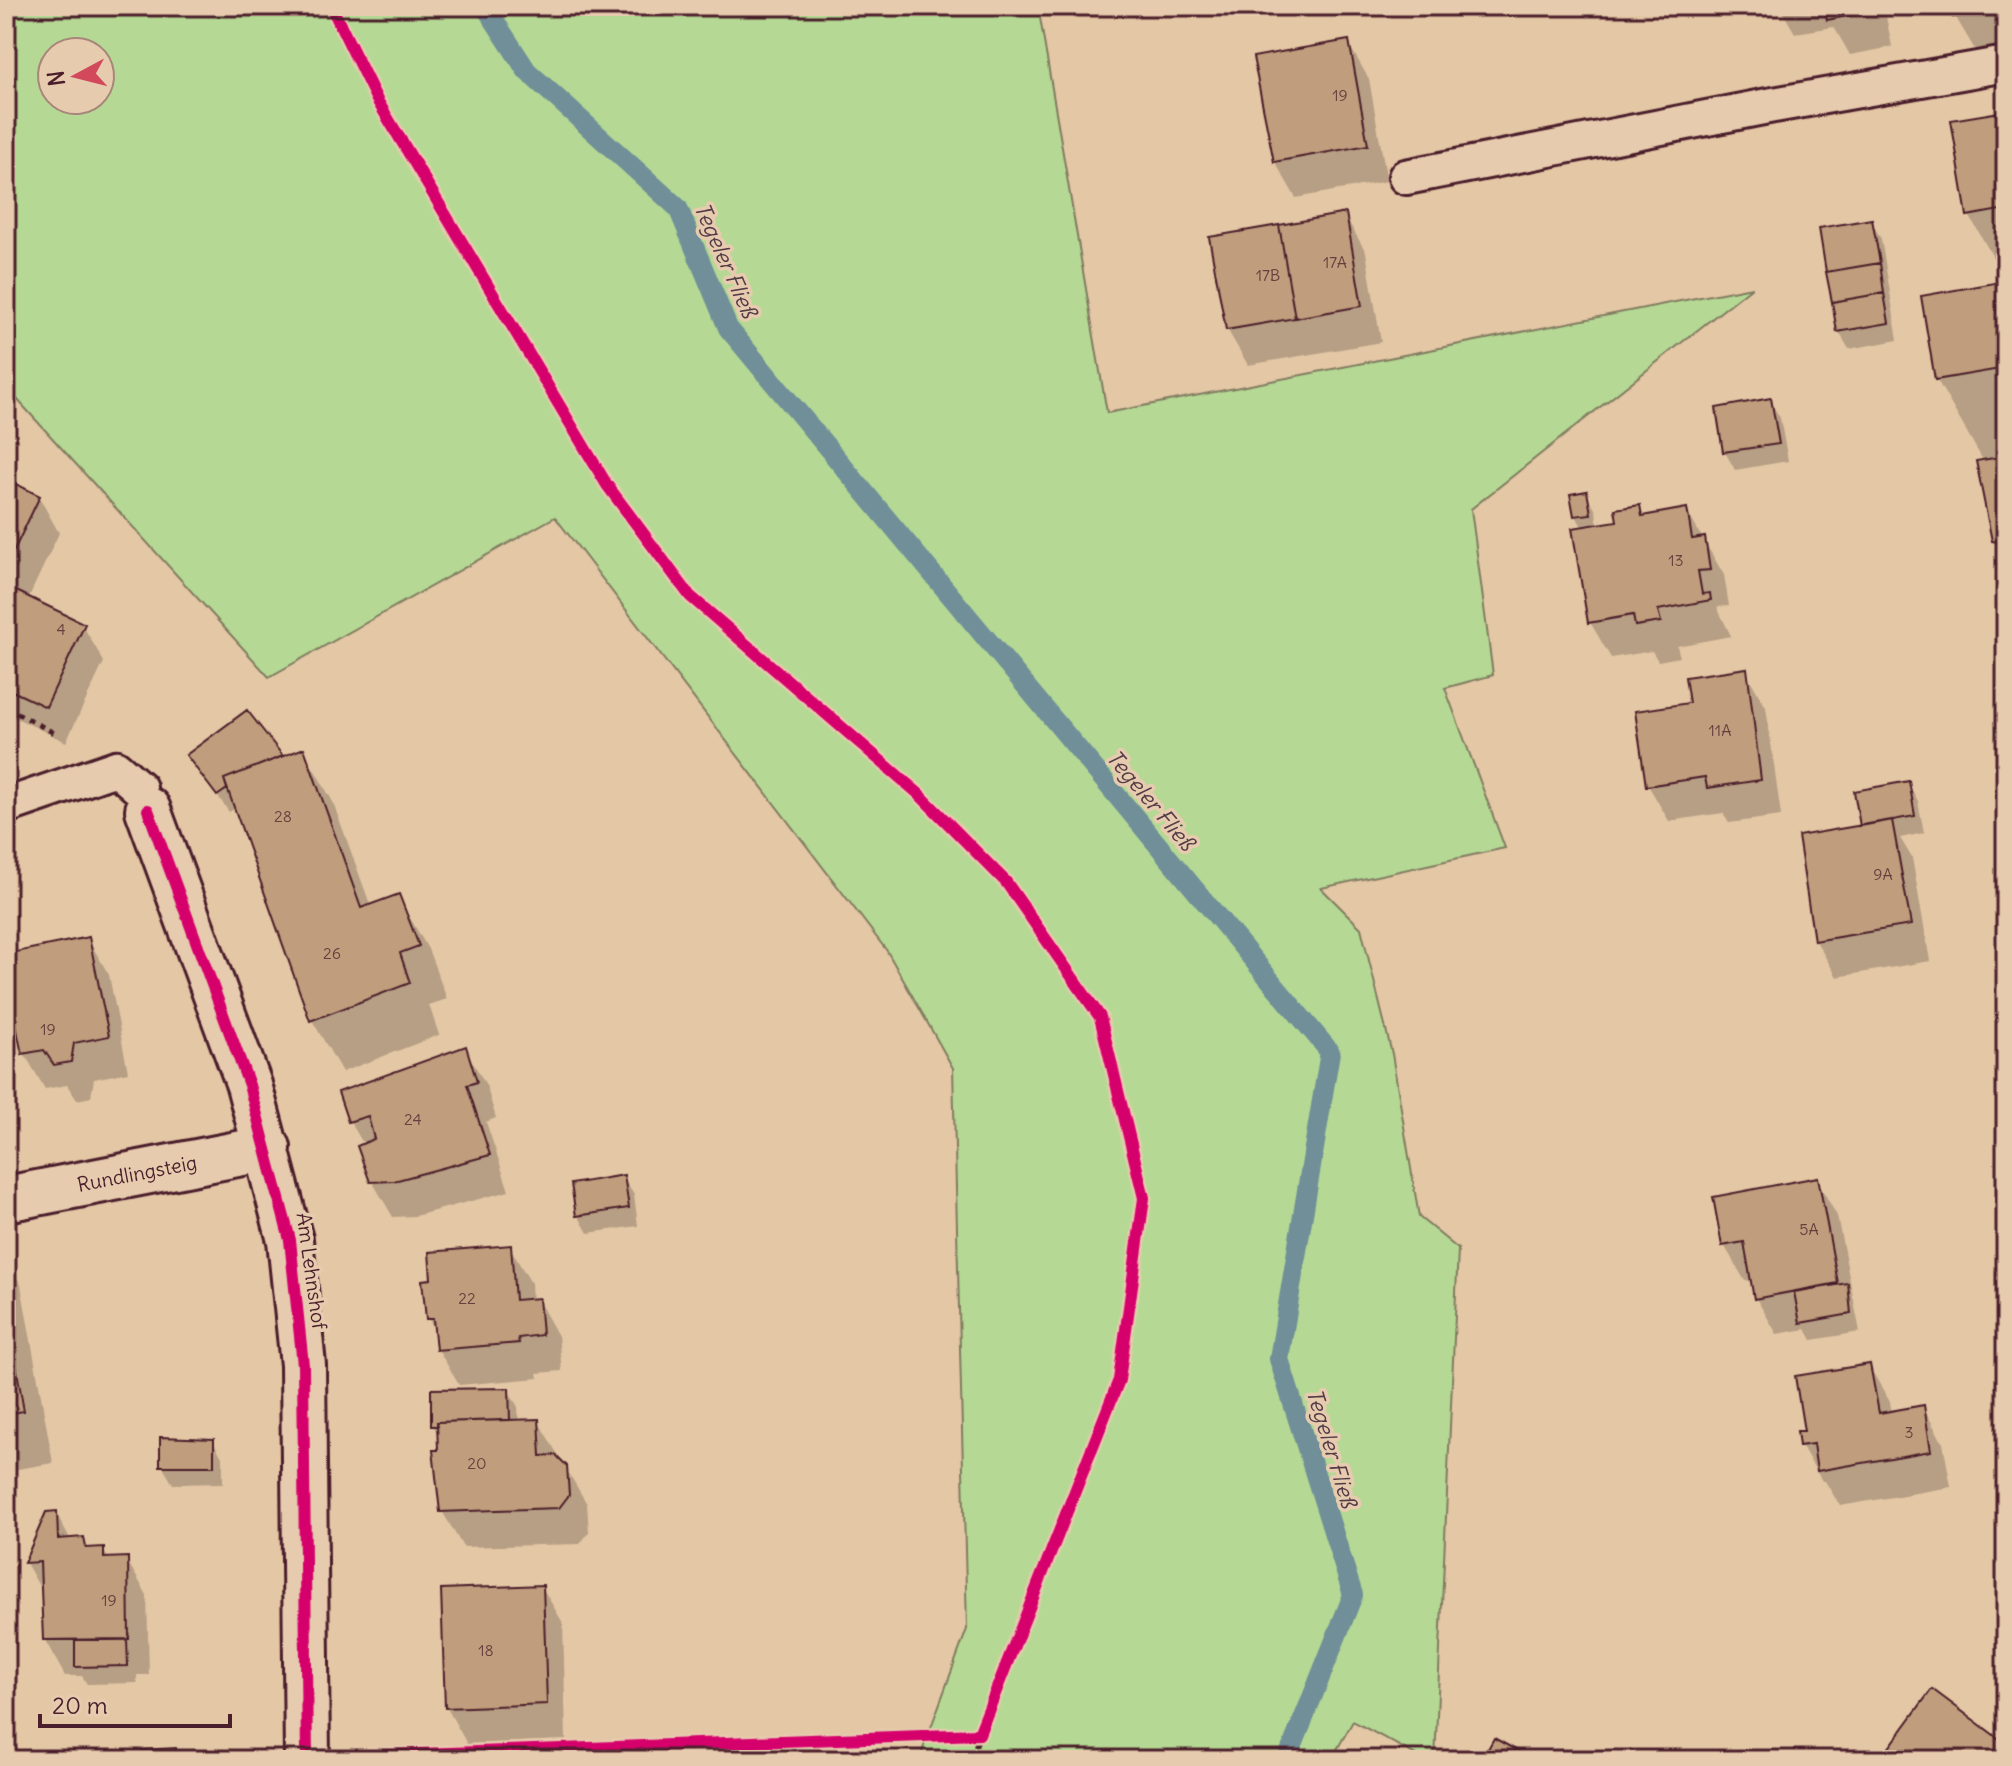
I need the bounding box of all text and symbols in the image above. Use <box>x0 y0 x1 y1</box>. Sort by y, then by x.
north arrow <box>36 36 116 116</box>
text: N <box>41 69 71 88</box>
house number: 19 <box>1332 85 1348 105</box>
water label: Tegeler Fließ <box>688 198 765 324</box>
house number: 17A <box>1323 252 1347 272</box>
house number: 17B <box>1256 265 1280 285</box>
house number: 13 <box>1668 550 1684 570</box>
house number: 4 <box>56 619 66 639</box>
house number: 11A <box>1709 720 1731 740</box>
water label: Tegeler Fließ <box>1101 744 1203 858</box>
house number: 28 <box>274 806 292 826</box>
house number: 9A <box>1873 864 1893 884</box>
house number: 26 <box>323 943 341 963</box>
house number: 19 <box>40 1019 56 1039</box>
house number: 24 <box>404 1109 422 1129</box>
street label: Rundlingsteig <box>75 1149 199 1197</box>
street label: Am Lehnshof <box>291 1211 333 1331</box>
house number: 5A <box>1799 1219 1819 1239</box>
house number: 22 <box>458 1288 476 1308</box>
water label: Tegeler Fließ <box>1301 1385 1364 1513</box>
house number: 3 <box>1904 1422 1914 1442</box>
house number: 20 <box>467 1453 487 1473</box>
house number: 19 <box>101 1590 117 1610</box>
house number: 18 <box>478 1640 494 1660</box>
scale bar <box>40 1678 230 1728</box>
text: 20 m <box>52 1690 108 1720</box>

